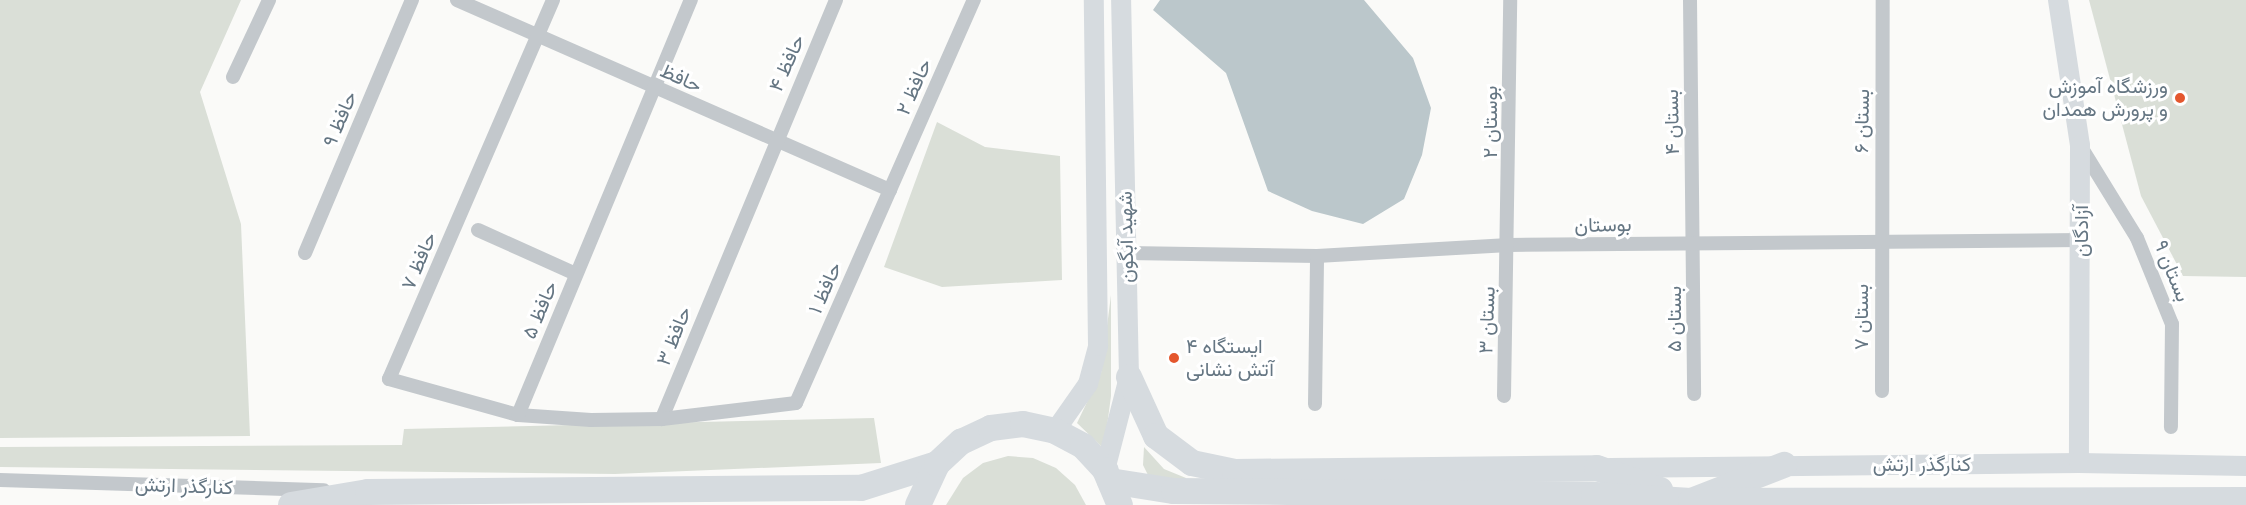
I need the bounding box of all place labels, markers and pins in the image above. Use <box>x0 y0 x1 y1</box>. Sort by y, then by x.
place label: ورزشگاه آموزش و پرورش همدان <box>2043 74 2168 121</box>
marker: ورزشگاه آموزش و پرورش همدان <box>2173 91 2187 105</box>
place label: ایستگاه ۴ آتش نشانی <box>1186 334 1274 381</box>
marker: ایستگاه ۴ آتش نشانی <box>1167 351 1181 365</box>

